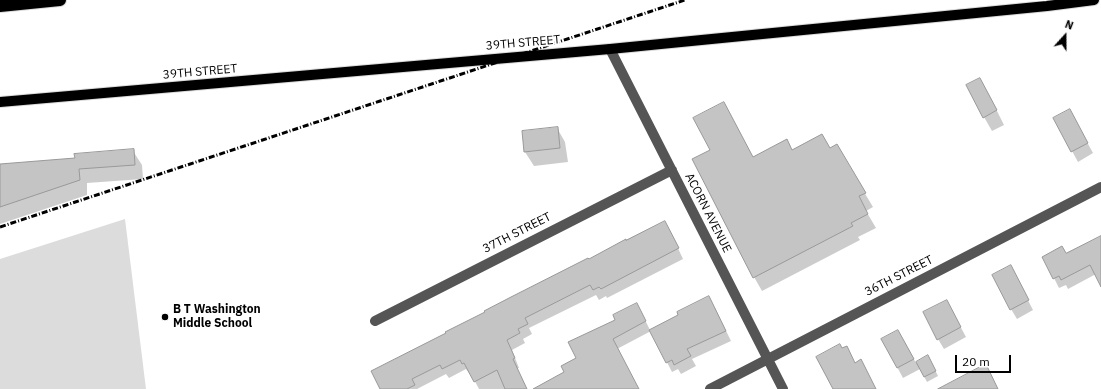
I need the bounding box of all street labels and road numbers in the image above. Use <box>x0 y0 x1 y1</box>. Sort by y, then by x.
street label: 39TH STREET <box>485 33 561 53</box>
street label: 39TH STREET <box>162 62 238 82</box>
street label: ACORN AVENUE <box>682 171 734 255</box>
street label: 37TH STREET <box>480 210 554 256</box>
street label: 36TH STREET <box>862 253 936 299</box>

